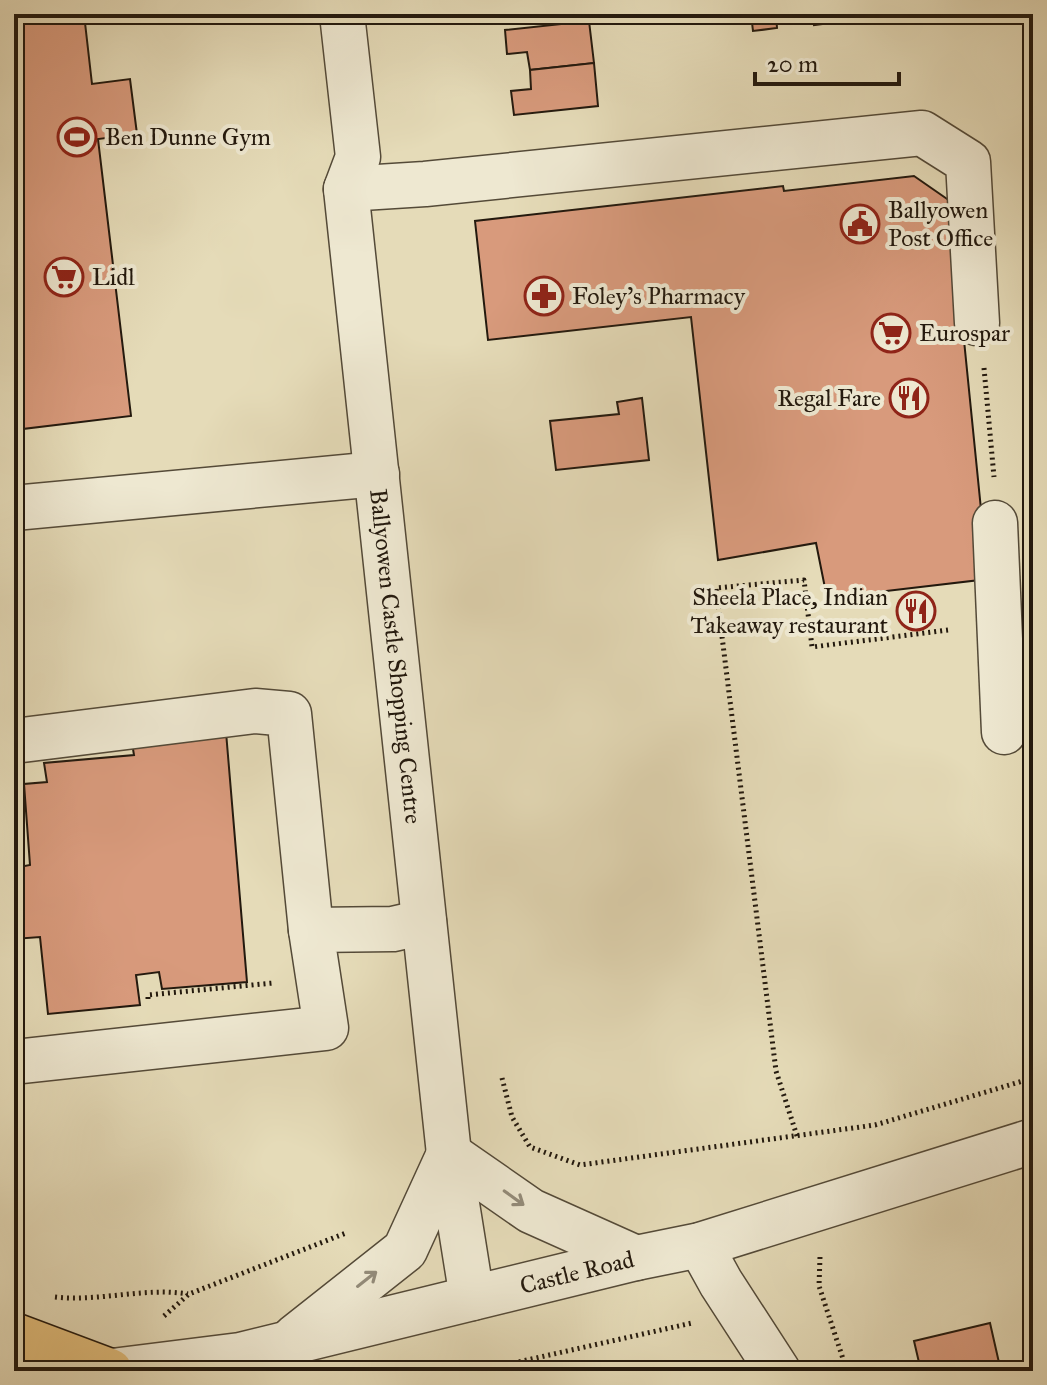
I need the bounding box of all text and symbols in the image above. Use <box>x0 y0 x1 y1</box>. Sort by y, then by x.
scale bar <box>755 36 899 86</box>
text: 20 m <box>767 49 818 79</box>
sports icon: Ben Dunne Gym <box>56 116 98 158</box>
place label: Ben Dunne Gym <box>105 122 271 152</box>
place label: Ballyowen Post Office <box>888 195 993 253</box>
public building icon: Ballyowen Post Office <box>839 203 881 245</box>
supermarket icon: Lidl <box>43 256 85 298</box>
place label: Lidl <box>92 262 135 292</box>
pharmacy icon: Foley's Pharmacy <box>523 275 565 317</box>
place label: Foley's Pharmacy <box>572 281 746 311</box>
supermarket icon: Eurospar <box>870 312 912 354</box>
place label: Eurospar <box>919 318 1010 348</box>
restaurant icon: Regal Fare <box>888 377 930 419</box>
place label: Regal Fare <box>777 383 881 413</box>
street label: Ballyowen Castle Shopping Centre <box>363 487 429 825</box>
place label: Sheela Place, Indian Takeaway restaurant <box>691 582 889 640</box>
restaurant icon: Sheela Place, Indian Takeaway restaurant <box>895 590 937 632</box>
one-way arrow <box>502 1190 524 1207</box>
street label: Castle Road <box>517 1244 637 1301</box>
one-way arrow <box>356 1270 377 1288</box>

